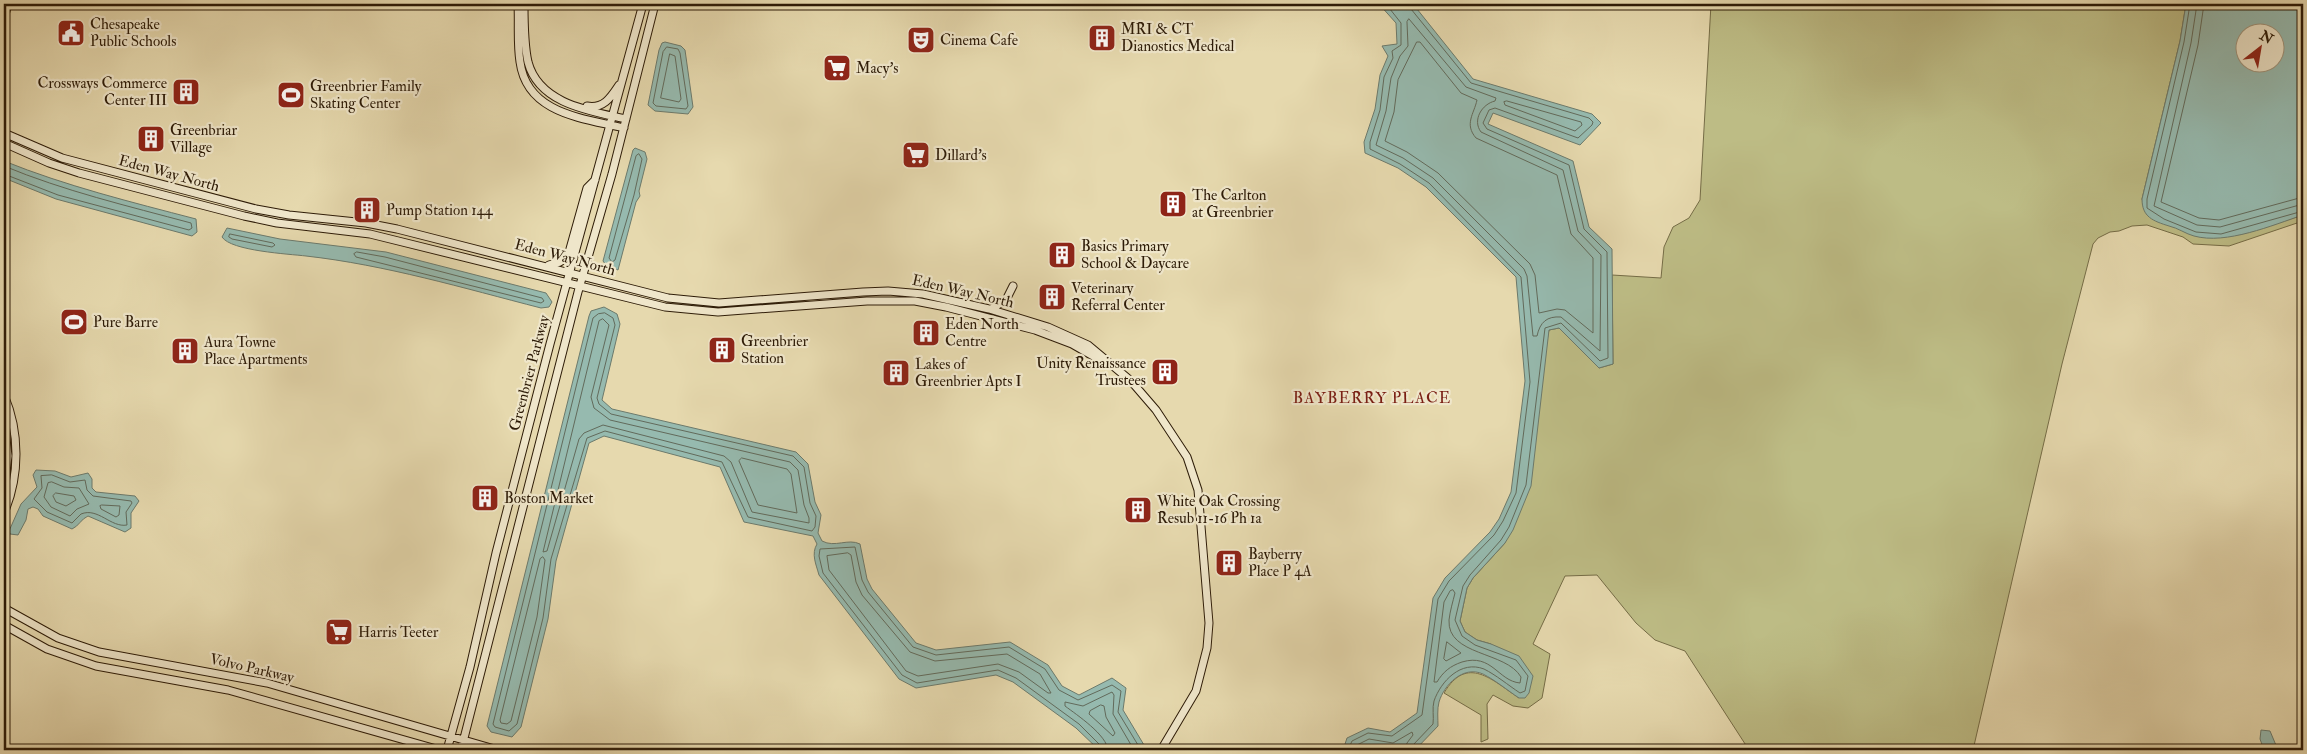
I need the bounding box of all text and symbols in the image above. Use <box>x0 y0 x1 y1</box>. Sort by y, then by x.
place label: Chesapeake Public Schools <box>90 15 176 51</box>
public building icon: Chesapeake Public Schools <box>56 18 86 48</box>
place label: MRI & CT Dianostics Medical <box>1121 20 1235 56</box>
north arrow <box>2234 22 2284 72</box>
building icon: MRI & CT Dianostics Medical <box>1087 23 1117 53</box>
theatre icon: Cinema Cafe <box>906 25 936 55</box>
text: N <box>2256 26 2277 48</box>
place label: Cinema Cafe <box>940 31 1018 50</box>
supermarket icon: Macy's <box>822 53 852 83</box>
place label: Macy's <box>856 59 898 78</box>
place label: Crossways Commerce Center III <box>37 74 167 110</box>
building icon: Crossways Commerce Center III <box>171 77 201 107</box>
place label: Greenbrier Family Skating Center <box>310 77 422 113</box>
sports icon: Greenbrier Family Skating Center <box>276 80 306 110</box>
place label: Greenbriar Village <box>170 121 237 157</box>
building icon: Greenbriar Village <box>136 124 166 154</box>
supermarket icon: Dillard's <box>901 140 931 170</box>
place label: Dillard's <box>935 146 987 165</box>
street label: Eden Way North <box>116 151 222 196</box>
place label: The Carlton at Greenbrier <box>1192 186 1274 222</box>
building icon: The Carlton at Greenbrier <box>1158 189 1188 219</box>
building icon: Pump Station 144 <box>352 195 382 225</box>
place label: Pump Station 144 <box>386 201 494 221</box>
street label: Eden Way North <box>512 235 618 280</box>
place label: Basics Primary School & Daycare <box>1081 237 1189 273</box>
building icon: Basics Primary School & Daycare <box>1047 240 1077 270</box>
street label: Eden Way North <box>910 271 1016 312</box>
place label: Veterinary Referral Center <box>1071 279 1165 315</box>
building icon: Veterinary Referral Center <box>1037 282 1067 312</box>
sports icon: Pure Barre <box>59 307 89 337</box>
place label: Pure Barre <box>93 313 158 332</box>
street label: Greenbrier Parkway <box>505 313 554 433</box>
place label: Eden North Centre <box>945 315 1019 351</box>
building icon: Eden North Centre <box>911 318 941 348</box>
place label: Greenbrier Station <box>741 332 808 368</box>
place label: Aura Towne Place Apartments <box>203 333 308 370</box>
building icon: Greenbrier Station <box>707 335 737 365</box>
building icon: Aura Towne Place Apartments <box>170 336 200 366</box>
place label: Unity Renaissance Trustees <box>1036 354 1146 390</box>
place label: Lakes of Greenbrier Apts I <box>915 355 1022 392</box>
building icon: Unity Renaissance Trustees <box>1150 357 1180 387</box>
building icon: Lakes of Greenbrier Apts I <box>881 358 911 388</box>
district label: BAYBERRY PLACE <box>1293 388 1451 408</box>
building icon: Boston Market <box>470 483 500 513</box>
place label: Boston Market <box>504 489 593 508</box>
place label: White Oak Crossing Resub 11-16 Ph 1a <box>1156 492 1281 528</box>
building icon: White Oak Crossing Resub 11-16 Ph 1a <box>1123 495 1153 525</box>
place label: Bayberry Place P 4A <box>1248 545 1312 581</box>
building icon: Bayberry Place P 4A <box>1214 548 1244 578</box>
supermarket icon: Harris Teeter <box>324 617 354 647</box>
place label: Harris Teeter <box>358 623 439 642</box>
street label: Volvo Parkway <box>208 650 296 688</box>

